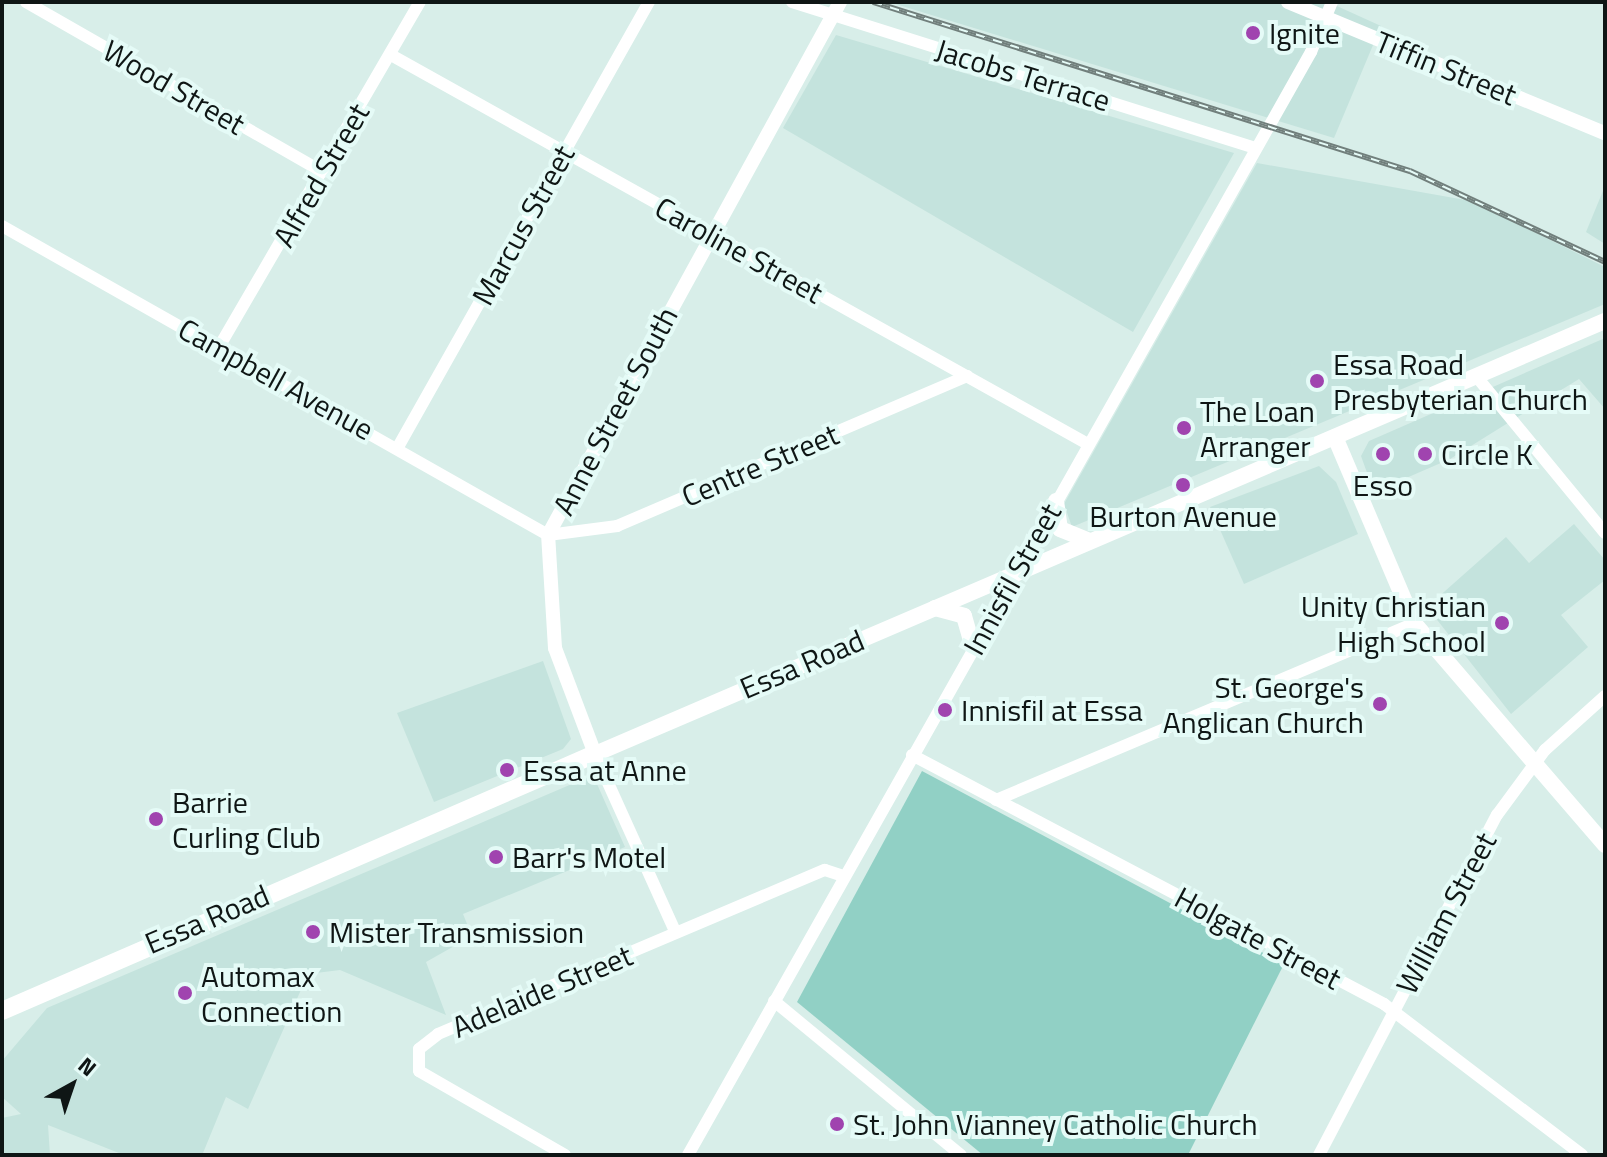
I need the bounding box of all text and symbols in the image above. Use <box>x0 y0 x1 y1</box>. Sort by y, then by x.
place label: Ignite <box>1269 15 1340 51</box>
street label: Tiffin Street <box>1370 23 1522 113</box>
marker: Ignite <box>1244 24 1262 42</box>
street label: Jacobs Terrace <box>931 31 1115 119</box>
street label: Wood Street <box>97 32 251 142</box>
street label: Alfred Street <box>265 97 377 253</box>
street label: Marcus Street <box>464 139 582 311</box>
street label: Caroline Street <box>649 189 829 311</box>
street label: Anne Street South <box>545 301 685 521</box>
street label: Campbell Avenue <box>172 311 380 447</box>
place label: Essa Road Presbyterian Church <box>1333 346 1588 416</box>
marker: Essa Road Presbyterian Church <box>1308 372 1326 390</box>
place label: The Loan Arranger <box>1200 393 1315 464</box>
street label: Centre Street <box>676 416 844 514</box>
marker: The Loan Arranger <box>1175 419 1193 437</box>
place label: Circle K <box>1441 436 1533 472</box>
marker: Esso <box>1374 445 1392 463</box>
marker: Circle K <box>1416 445 1434 463</box>
place label: Esso <box>1353 467 1413 503</box>
marker: Burton Avenue <box>1174 476 1192 494</box>
street label: Innisfil Street <box>956 497 1068 661</box>
place label: Burton Avenue <box>1089 498 1277 534</box>
place label: Unity Christian High School <box>1301 588 1486 658</box>
marker: Unity Christian High School <box>1493 614 1511 632</box>
street label: Essa Road <box>735 622 869 706</box>
place label: St. George's Anglican Church <box>1163 669 1364 740</box>
place label: Innisfil at Essa <box>961 692 1143 728</box>
marker: St. George's Anglican Church <box>1371 695 1389 713</box>
marker: Innisfil at Essa <box>936 701 954 719</box>
place label: Essa at Anne <box>523 752 687 788</box>
marker: Essa at Anne <box>498 761 516 779</box>
place label: Barrie Curling Club <box>172 784 321 854</box>
marker: Barrie Curling Club <box>147 810 165 828</box>
street label: William Street <box>1388 826 1504 1000</box>
place label: Barr's Motel <box>512 839 666 875</box>
marker: Barr's Motel <box>487 848 505 866</box>
street label: Essa Road <box>140 877 274 961</box>
street label: Holgate Street <box>1169 879 1347 997</box>
place label: Mister Transmission <box>329 914 584 950</box>
marker: Mister Transmission <box>304 923 322 941</box>
street label: Adelaide Street <box>447 937 637 1045</box>
place label: Automax Connection <box>201 958 342 1028</box>
marker: Automax Connection <box>176 984 194 1002</box>
north arrow <box>32 1045 112 1125</box>
text: N <box>71 1049 104 1085</box>
place label: St. John Vianney Catholic Church <box>853 1106 1258 1142</box>
marker: St. John Vianney Catholic Church <box>828 1115 846 1133</box>

